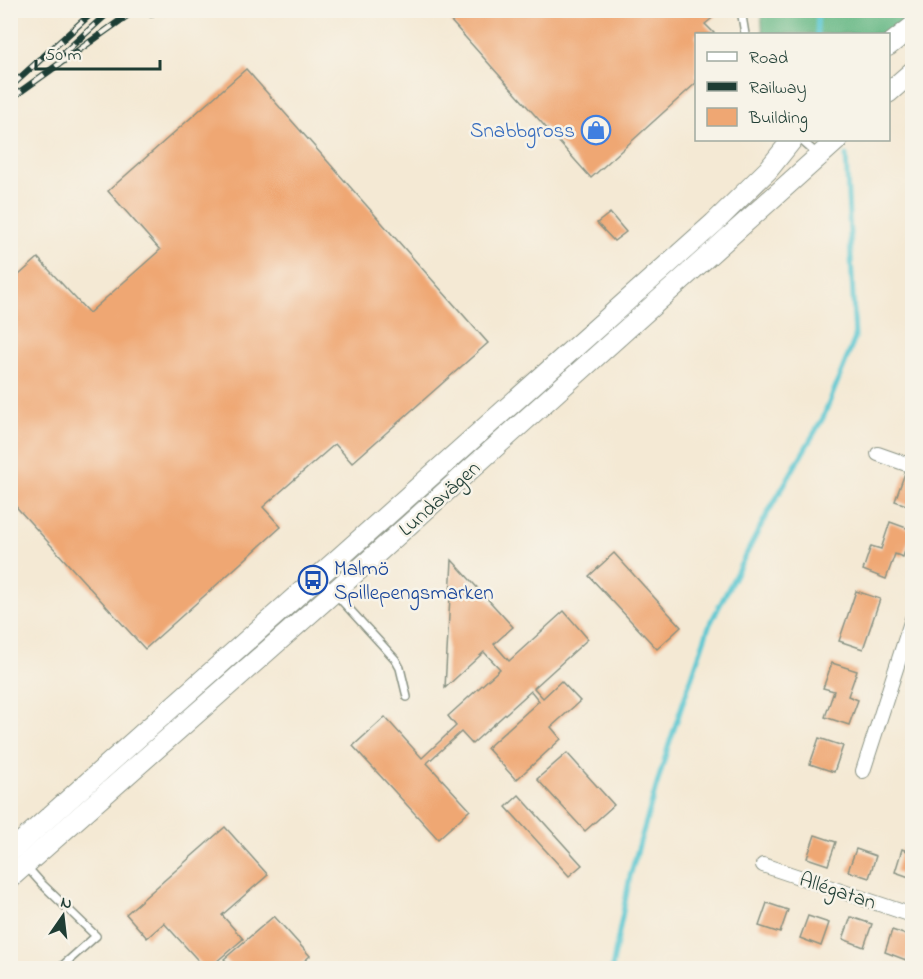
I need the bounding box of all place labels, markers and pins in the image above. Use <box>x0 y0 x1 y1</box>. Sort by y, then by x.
shop icon: Snabbgross <box>580 114 612 146</box>
place label: Snabbgross <box>470 117 575 149</box>
place label: Malmö Spillepengsmarken <box>334 555 494 611</box>
bus stop icon: Malmö Spillepengsmarken <box>297 564 329 596</box>

